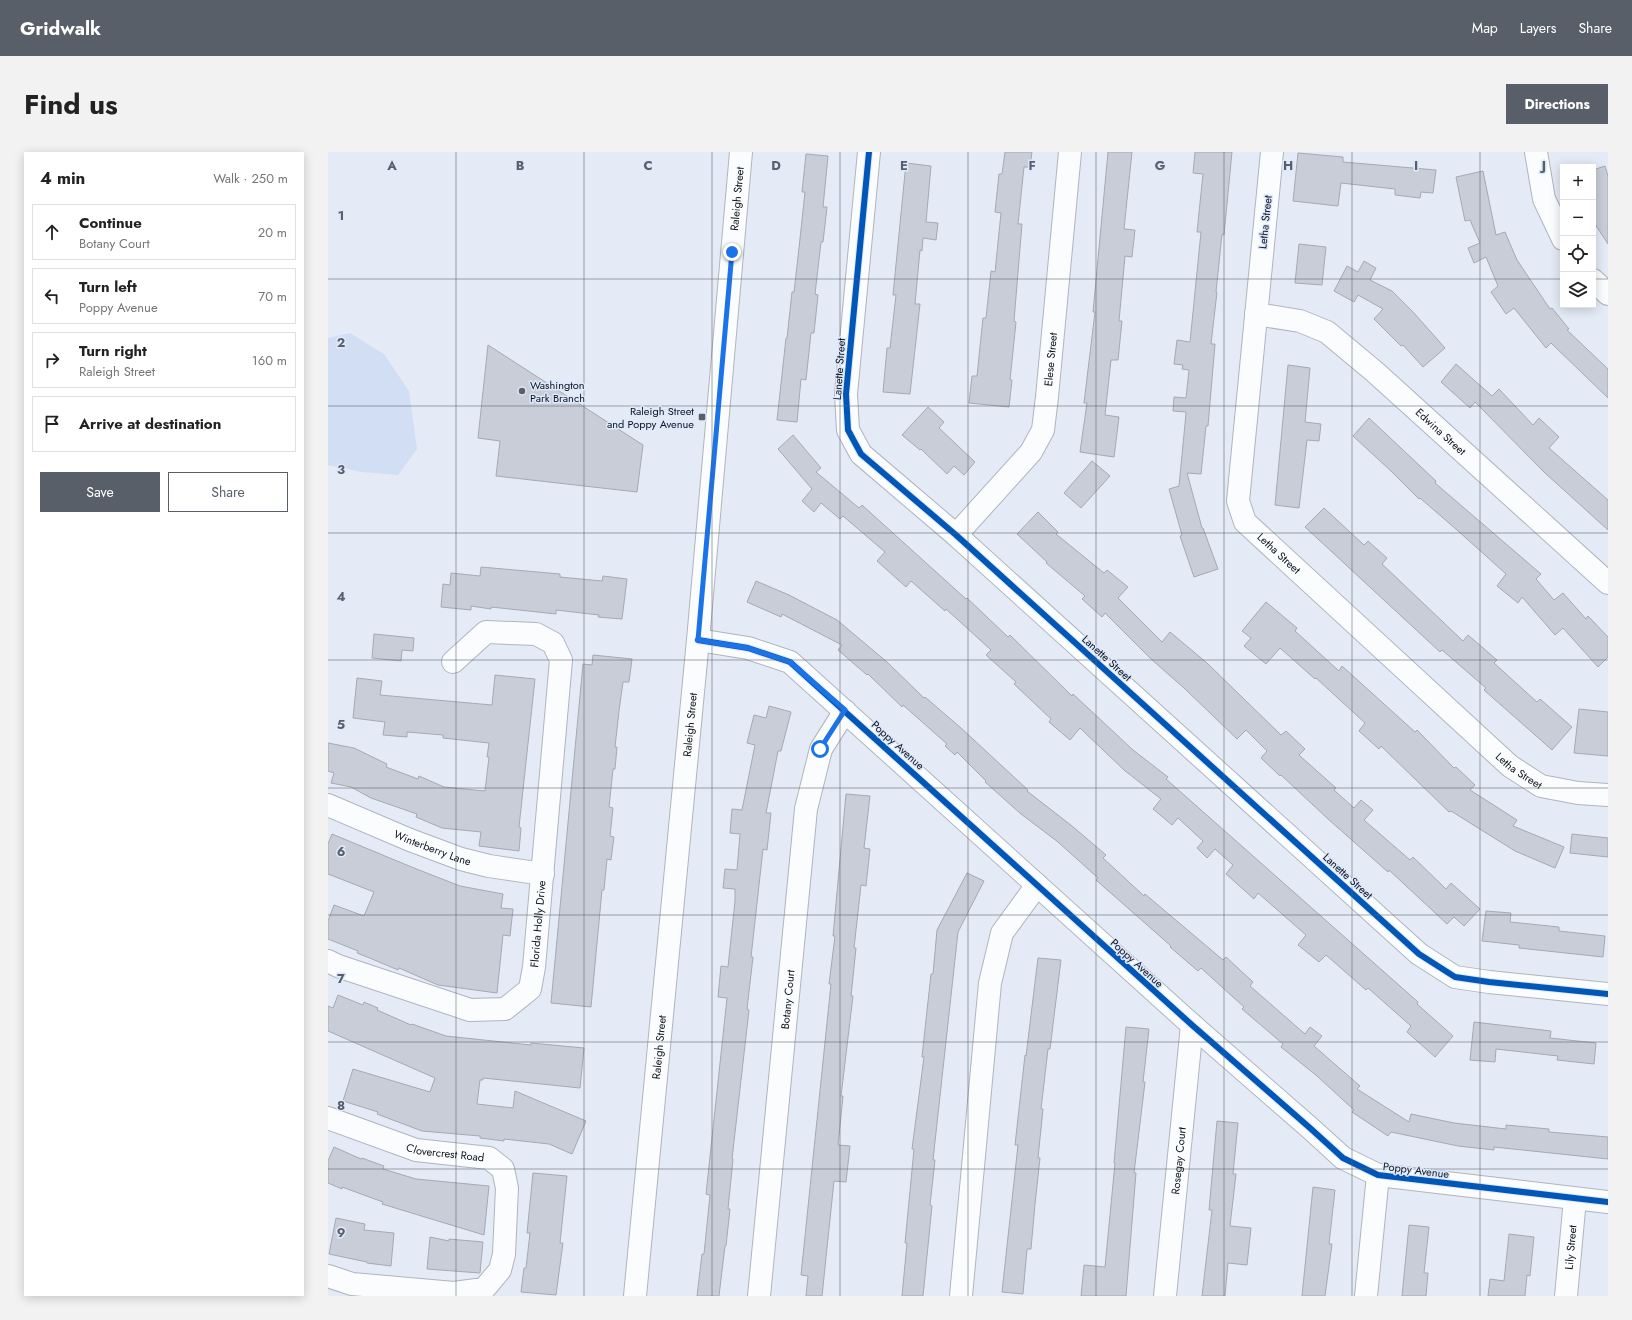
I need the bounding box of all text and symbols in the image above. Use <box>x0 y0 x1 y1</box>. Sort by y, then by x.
text: Gridwalk <box>20 15 101 42</box>
text: Map <box>1472 18 1498 38</box>
text: Layers <box>1520 18 1556 38</box>
text: Share <box>1578 18 1612 38</box>
text: Find us <box>24 84 118 125</box>
button: Directions <box>1506 84 1608 124</box>
text: A <box>386 156 397 175</box>
text: B <box>516 156 525 175</box>
text: C <box>643 156 653 175</box>
text: D <box>771 156 781 175</box>
text: E <box>900 156 908 175</box>
text: F <box>1028 156 1036 175</box>
text: G <box>1155 156 1166 175</box>
text: H <box>1283 156 1293 175</box>
text: I <box>1414 156 1418 175</box>
text: J <box>1539 156 1546 175</box>
map controls <box>1560 164 1596 308</box>
button: + <box>1560 164 1596 200</box>
text: 4 min <box>40 166 85 190</box>
street label: Raleigh Street <box>726 166 748 231</box>
text: Walk · 250 m <box>213 169 288 188</box>
street label: Letha Street <box>1254 194 1276 250</box>
button: − <box>1560 200 1596 236</box>
text: 1 <box>338 206 344 225</box>
text: Continue <box>79 212 142 234</box>
icon: ahead <box>41 221 63 243</box>
text: 20 m <box>258 223 287 242</box>
text: Botany Court <box>79 234 150 253</box>
button: locate <box>1560 236 1596 272</box>
route end <box>723 243 741 261</box>
button: layers <box>1560 272 1596 308</box>
text: Turn left <box>79 276 137 298</box>
icon: left <box>41 285 63 307</box>
text: 70 m <box>258 287 287 306</box>
text: Poppy Avenue <box>79 298 158 317</box>
street label: Elese Street <box>1040 331 1061 387</box>
text: 2 <box>337 333 345 352</box>
street label: Lanette Street <box>829 337 849 401</box>
text: Turn right <box>79 340 147 362</box>
icon: right <box>41 349 63 371</box>
text: 160 m <box>252 351 287 370</box>
text: Raleigh Street <box>79 362 155 381</box>
place label: Washington Park Branch <box>530 377 585 406</box>
marker: Washington Park Branch <box>517 386 527 396</box>
place label: Raleigh Street and Poppy Avenue <box>607 403 694 432</box>
street label: Edwina Street <box>1412 404 1470 459</box>
marker: Raleigh Street and Poppy Avenue <box>697 412 707 422</box>
icon: arrive <box>41 413 63 435</box>
text: Arrive at destination <box>79 413 221 435</box>
text: 3 <box>337 460 345 479</box>
button: Save <box>40 472 160 512</box>
button: Share <box>168 472 288 512</box>
street label: Letha Street <box>1254 529 1305 578</box>
text: 4 <box>336 587 346 606</box>
street label: Lanette Street <box>1079 631 1136 685</box>
street label: Raleigh Street <box>679 692 701 757</box>
text: 5 <box>337 715 345 734</box>
street label: Poppy Avenue <box>868 717 928 773</box>
route start <box>811 740 829 758</box>
street label: Letha Street <box>1492 749 1546 793</box>
street label: Winterberry Lane <box>391 826 473 869</box>
text: 6 <box>337 842 346 861</box>
street label: Lanette Street <box>1320 849 1377 903</box>
street label: Florida Holly Drive <box>526 879 550 968</box>
street label: Poppy Avenue <box>1107 935 1167 991</box>
text: 7 <box>337 969 345 988</box>
street label: Botany Court <box>777 969 798 1030</box>
street label: Raleigh Street <box>648 1014 670 1080</box>
text: 8 <box>337 1096 345 1115</box>
street label: Rosegay Court <box>1167 1126 1190 1195</box>
street label: Clovercrest Road <box>404 1139 485 1165</box>
street label: Poppy Avenue <box>1382 1158 1450 1182</box>
text: 9 <box>337 1223 346 1242</box>
street label: Lily Street <box>1560 1224 1581 1270</box>

